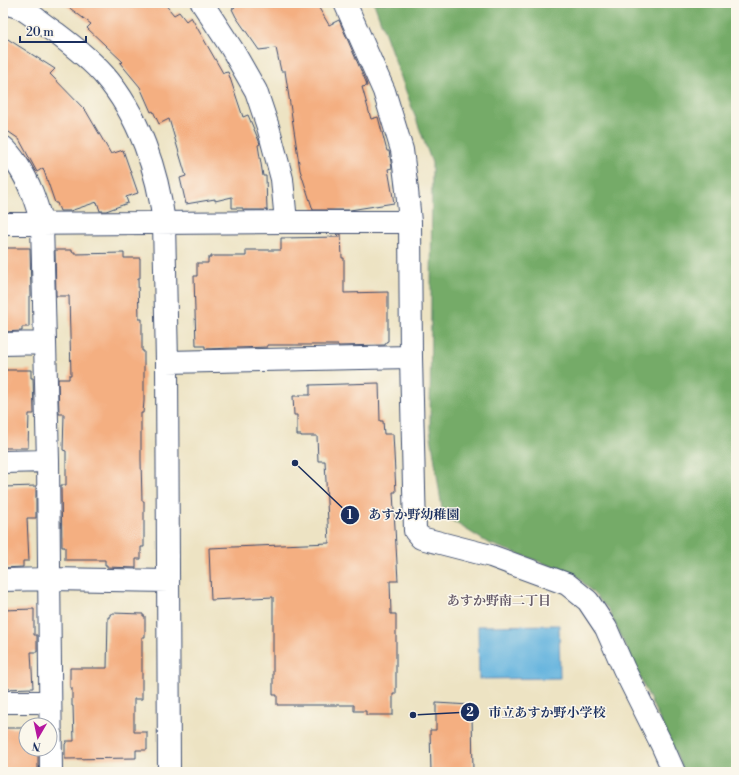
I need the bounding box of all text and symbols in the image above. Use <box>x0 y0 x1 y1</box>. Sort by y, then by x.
scale bar <box>20 18 86 44</box>
text: 20 m <box>26 25 54 40</box>
callout: あすか野幼稚園 <box>340 502 467 527</box>
text: あすか野幼稚園 <box>368 507 460 523</box>
text: 1 <box>347 508 353 523</box>
district label: あすか野南二丁目 <box>447 593 551 609</box>
callout: 市立あすか野小学校 <box>460 700 613 725</box>
text: 2 <box>466 705 474 720</box>
text: 市立あすか野小学校 <box>488 705 606 721</box>
north arrow <box>18 717 58 757</box>
text: N <box>31 738 42 753</box>

